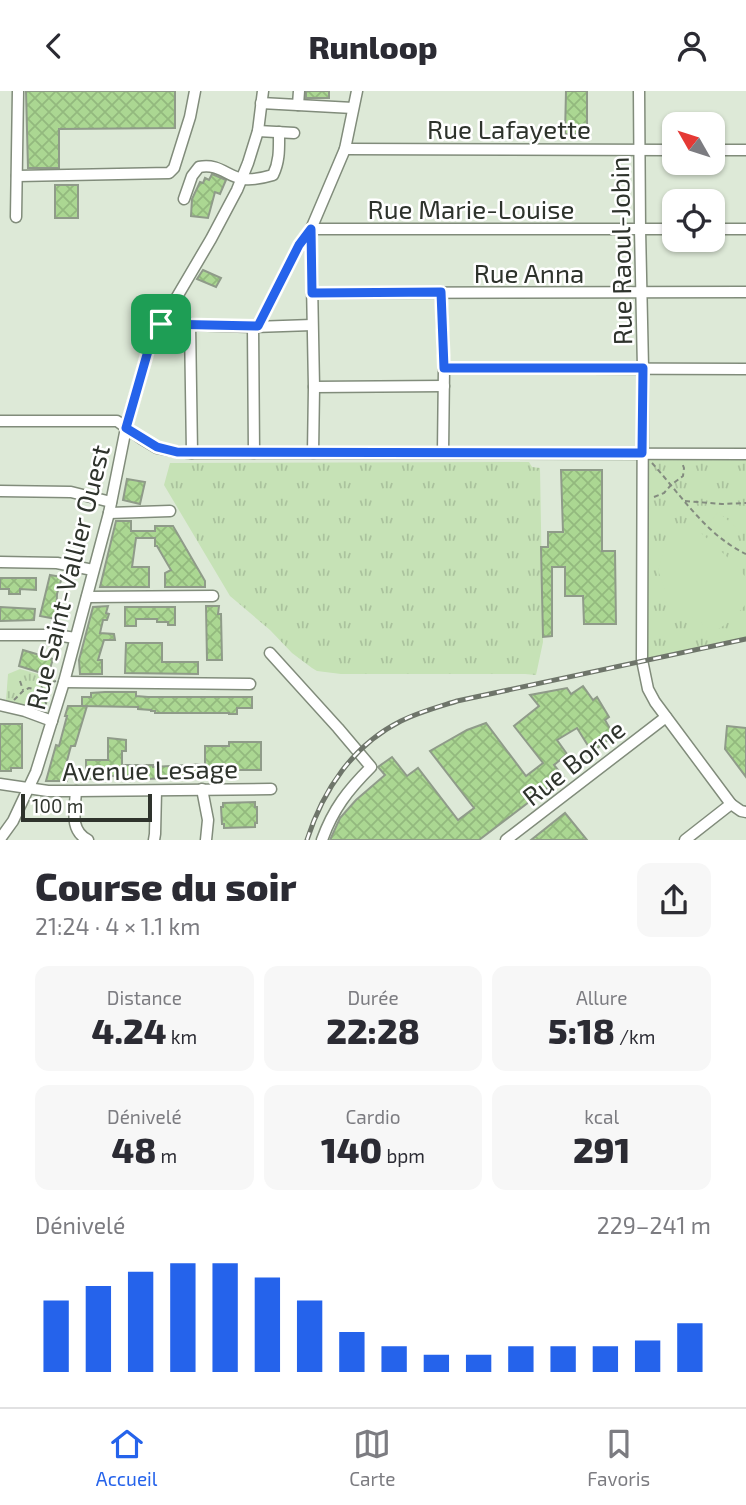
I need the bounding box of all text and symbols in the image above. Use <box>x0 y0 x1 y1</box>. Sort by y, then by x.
icon: back <box>35 27 73 65</box>
text: Runloop <box>308 27 438 65</box>
icon: person <box>673 27 711 65</box>
north arrow <box>662 112 724 175</box>
map controls <box>662 112 725 252</box>
street label: Rue Lafayette <box>427 113 591 144</box>
street label: Rue Raoul-Jobin <box>603 157 637 345</box>
button: locate <box>662 189 725 252</box>
street label: Rue Marie-Louise <box>368 193 574 224</box>
street label: Rue Anna <box>474 257 584 288</box>
pin <box>131 294 191 354</box>
icon: arrive <box>142 305 180 343</box>
street label: Rue Saint-Vallier Ouest <box>19 441 115 713</box>
street label: Rue Borne <box>516 713 630 811</box>
street label: Avenue Lesage <box>62 752 238 786</box>
scale bar <box>21 791 152 823</box>
text: 100 m <box>32 794 83 817</box>
text: Course du soir <box>35 863 296 909</box>
button: share <box>637 863 711 937</box>
text: 21:24 · 4 × 1.1 km <box>35 912 200 940</box>
text: Distance <box>107 986 182 1009</box>
text: Durée <box>347 986 399 1009</box>
text: Allure <box>576 986 627 1009</box>
text: 4.24 <box>92 1009 167 1051</box>
text: 22:28 <box>326 1009 420 1051</box>
text: 5:18 <box>548 1009 615 1051</box>
text: km <box>167 1025 197 1048</box>
text: /km <box>615 1025 655 1048</box>
text: Dénivelé <box>107 1105 182 1128</box>
text: Cardio <box>345 1105 401 1128</box>
text: kcal <box>584 1105 619 1128</box>
text: 48 <box>111 1128 156 1170</box>
text: 140 <box>321 1128 382 1170</box>
text: 291 <box>573 1128 630 1170</box>
text: m <box>156 1144 177 1167</box>
text: bpm <box>382 1144 425 1167</box>
text: Dénivelé <box>35 1211 125 1239</box>
text: 229–241 m <box>597 1211 711 1239</box>
tab: Accueil <box>96 1425 157 1490</box>
tab: Carte <box>349 1425 396 1490</box>
tab: Favoris <box>587 1425 650 1490</box>

